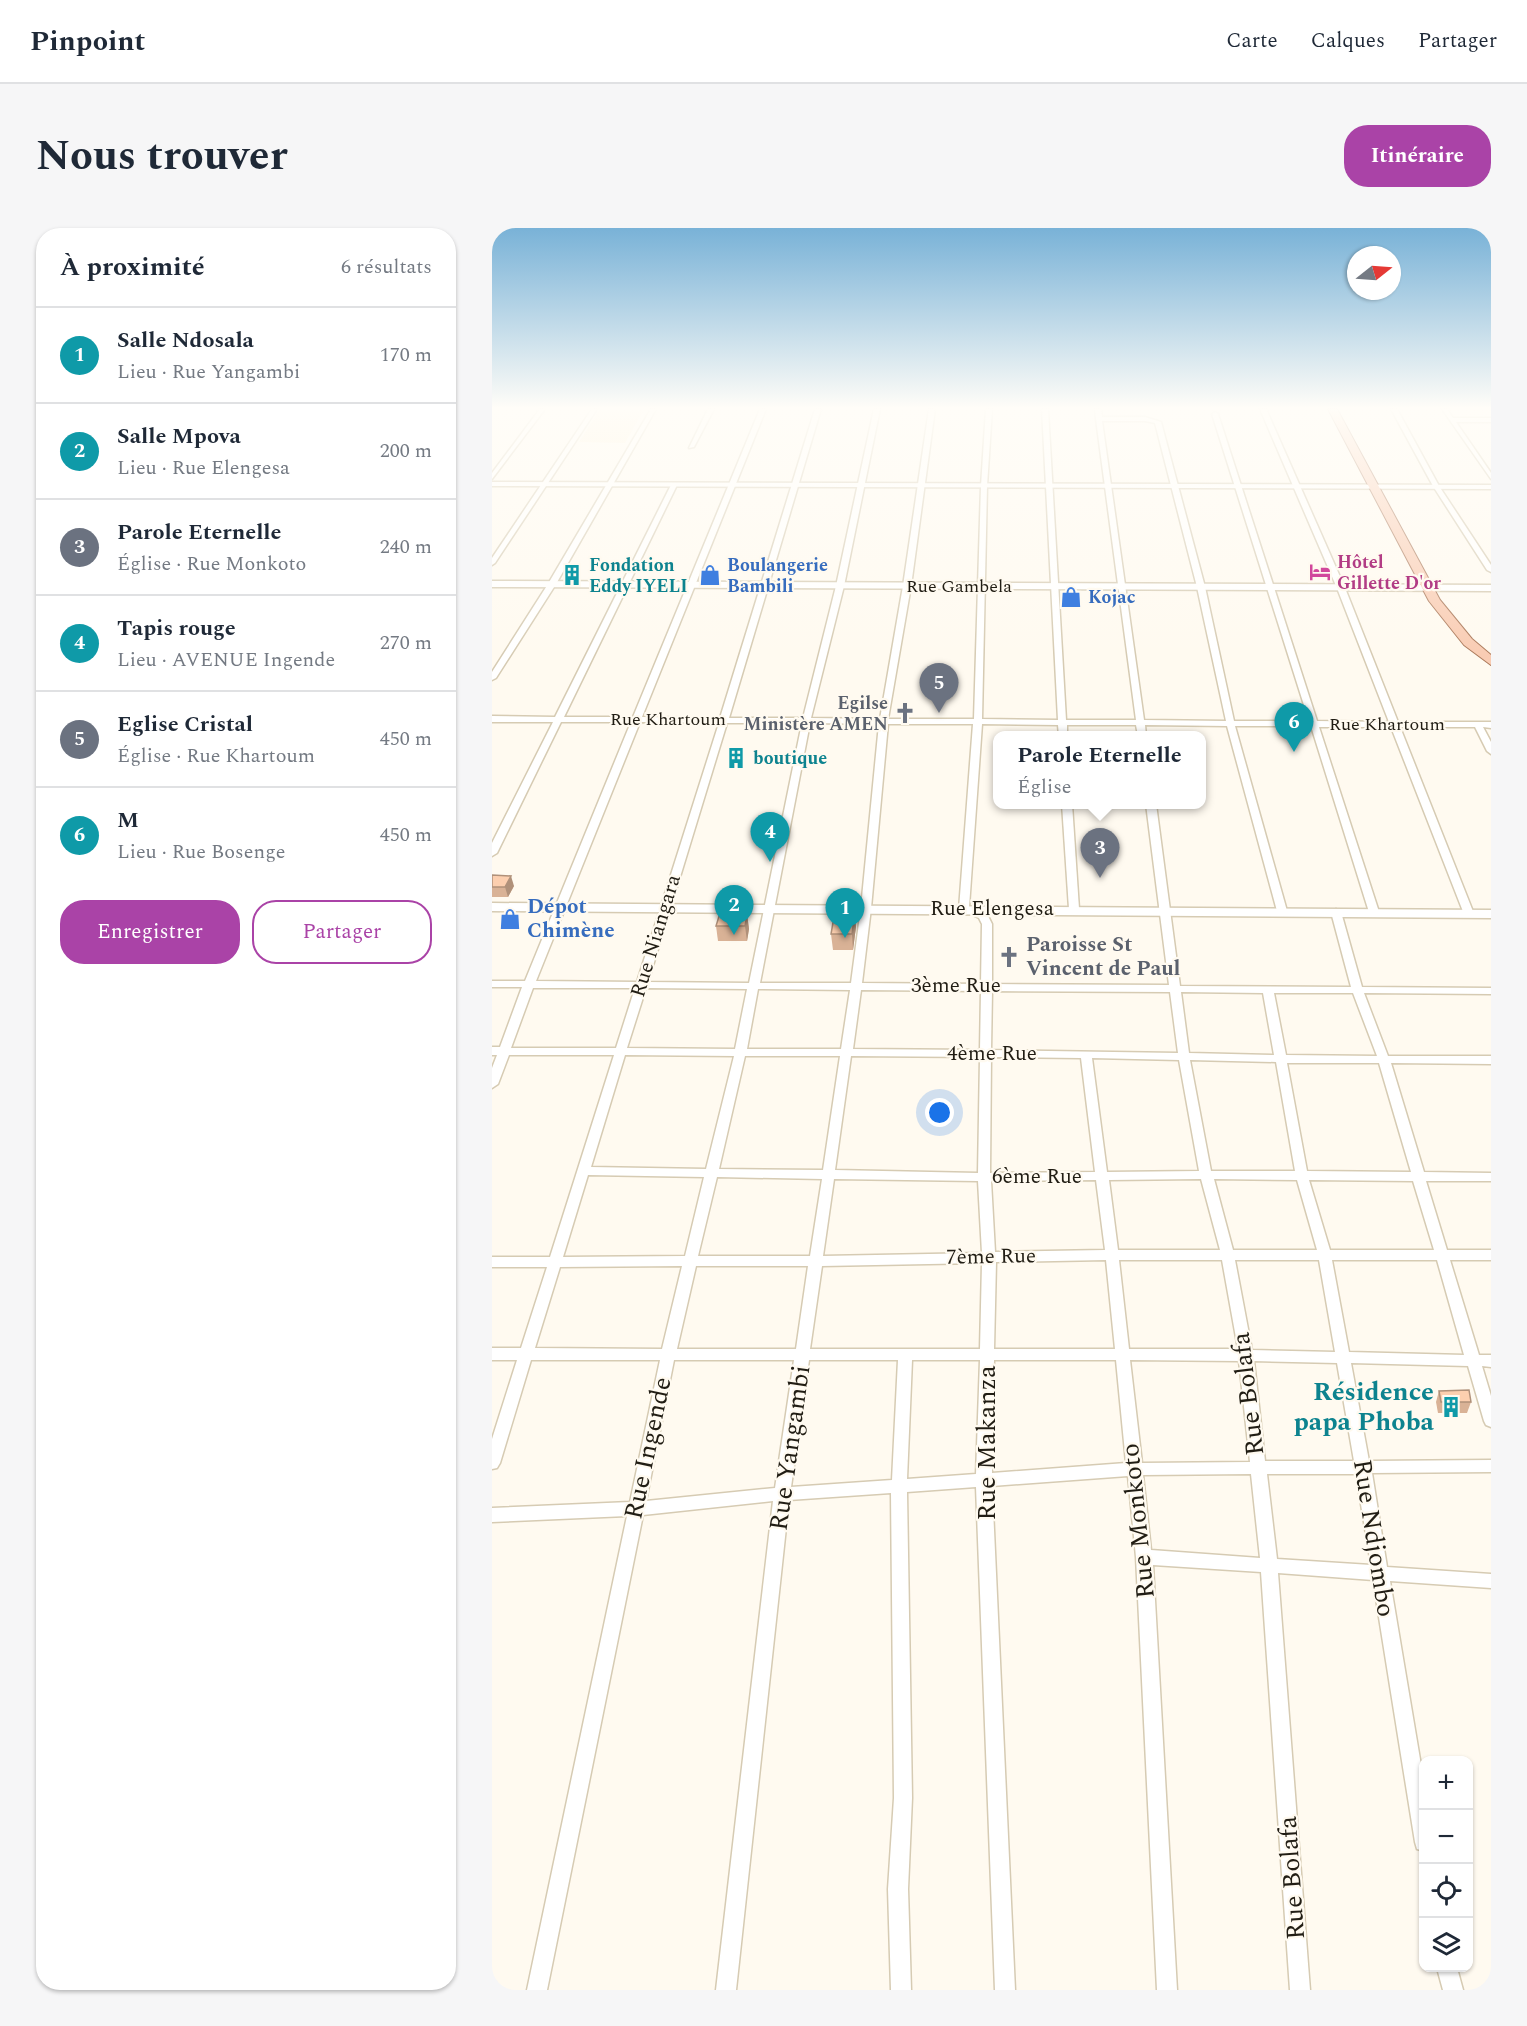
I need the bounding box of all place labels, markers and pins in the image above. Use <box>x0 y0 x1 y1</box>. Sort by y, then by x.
place label: Hôtel Gillette D'or <box>1337 549 1441 597</box>
place label: Fondation Eddy IYELI <box>589 552 688 600</box>
place label: Boulangerie Bambili <box>727 552 828 600</box>
hotel icon: Hôtel Gillette D'or <box>1308 560 1332 584</box>
building icon: Fondation Eddy IYELI <box>560 563 584 587</box>
shop icon: Boulangerie Bambili <box>698 563 722 587</box>
place label: Kojac <box>1088 584 1136 611</box>
shop icon: Kojac <box>1059 585 1083 609</box>
pin: 5 <box>920 664 958 713</box>
place label: Egilse Ministère AMEN <box>744 690 888 738</box>
church icon: Egilse Ministère AMEN <box>893 701 917 725</box>
pin: 6 <box>1274 702 1314 752</box>
place label: boutique <box>753 745 827 772</box>
building icon: boutique <box>724 746 748 770</box>
pin: 4 <box>750 812 790 862</box>
pin: 3 <box>1080 828 1120 878</box>
pin: 2 <box>714 886 754 935</box>
pin: 1 <box>826 888 864 938</box>
place label: Dépot Chimène <box>527 891 615 947</box>
shop icon: Dépot Chimène <box>498 907 522 931</box>
place label: Paroisse St Vincent de Paul <box>1026 929 1181 985</box>
church icon: Paroisse St Vincent de Paul <box>997 945 1021 969</box>
place label: Résidence papa Phoba <box>1293 1372 1435 1442</box>
building icon: Résidence papa Phoba <box>1439 1395 1463 1419</box>

